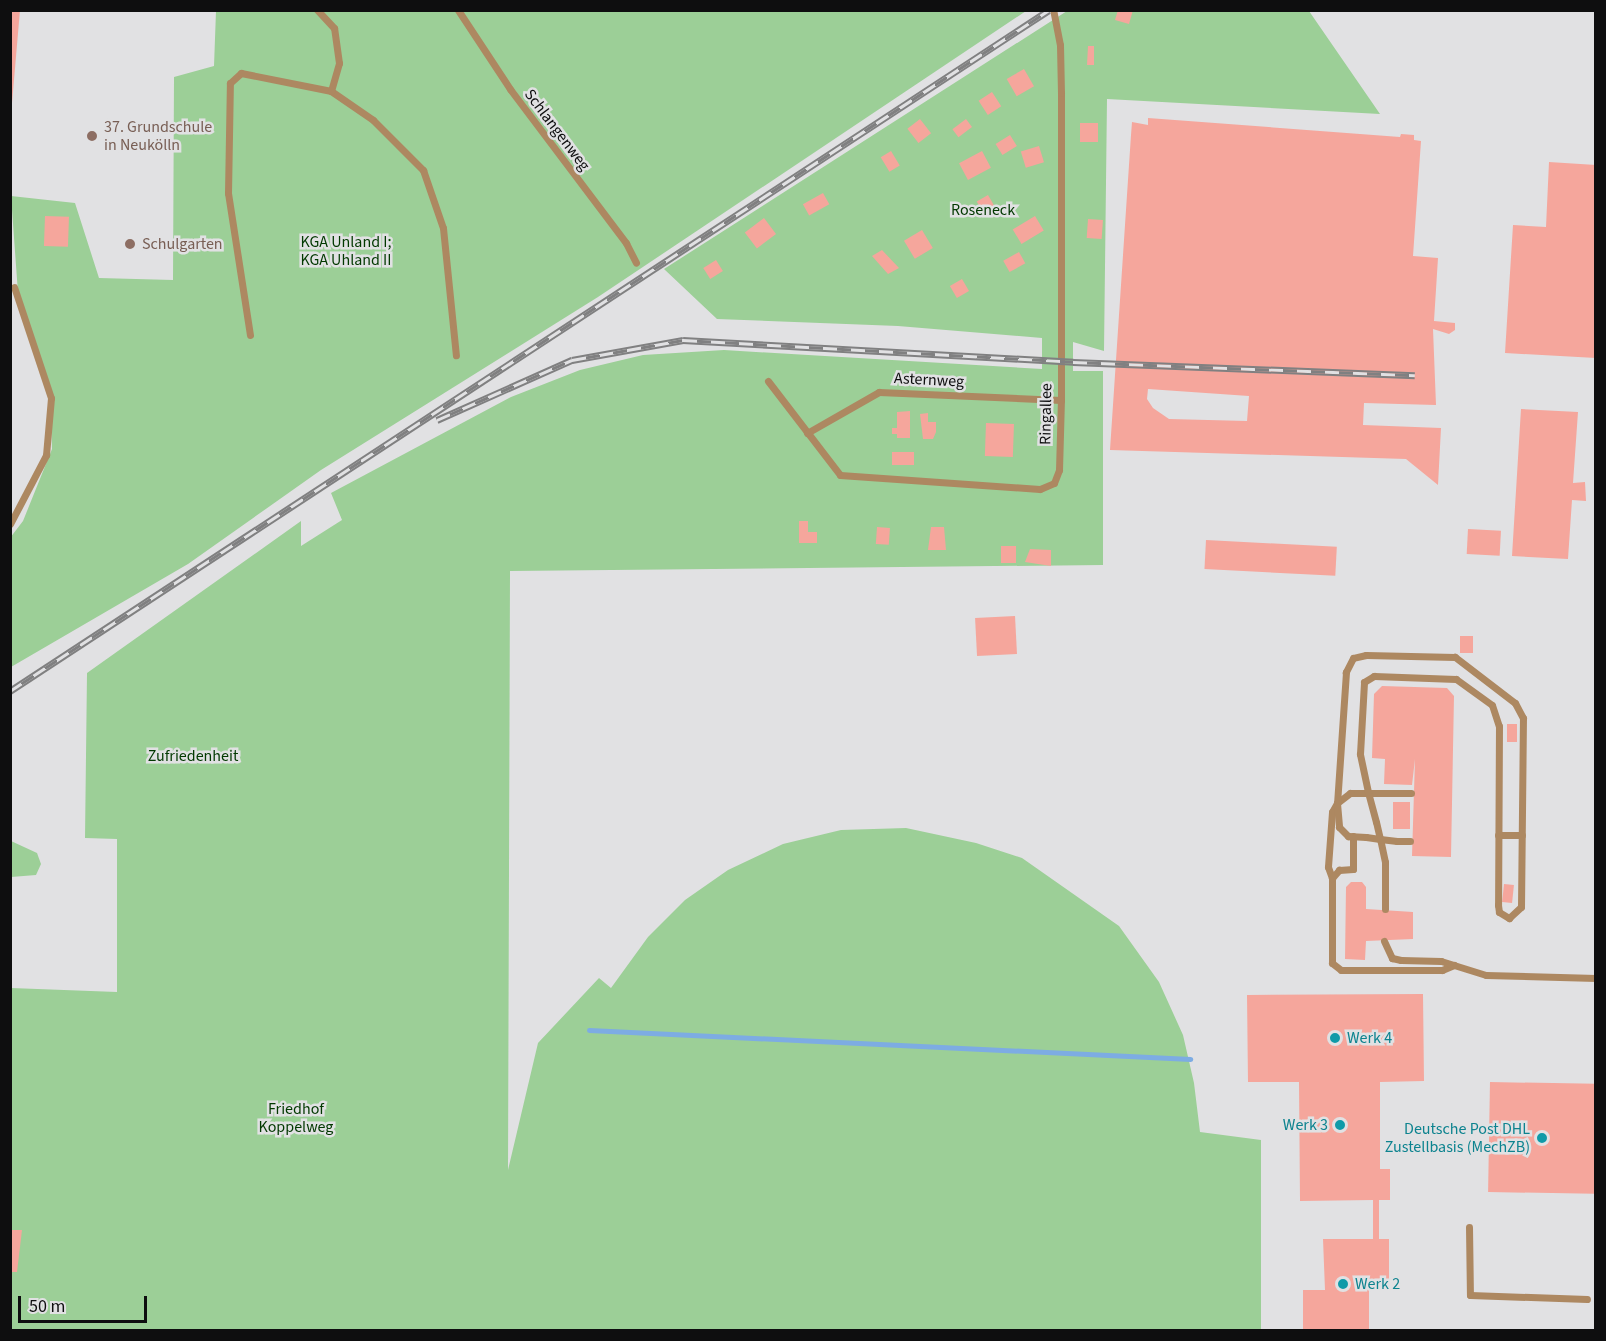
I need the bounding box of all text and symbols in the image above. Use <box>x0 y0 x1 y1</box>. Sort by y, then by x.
street label: Schlangenweg <box>520 85 594 175</box>
place label: 37. Grundschule in Neukölln <box>104 117 212 155</box>
marker: 37. Grundschule in Neukölln <box>85 129 99 143</box>
park label: Roseneck <box>951 200 1015 220</box>
park label: KGA Unland I; KGA Uhland II <box>300 232 392 270</box>
place label: Schulgarten <box>142 234 223 254</box>
marker: Schulgarten <box>123 237 137 251</box>
street label: Asternweg <box>893 369 965 391</box>
street label: Ringallee <box>1036 383 1056 445</box>
park label: Zufriedenheit <box>148 746 238 766</box>
place label: Werk 4 <box>1347 1028 1392 1048</box>
marker: Werk 4 <box>1328 1031 1342 1045</box>
park label: Friedhof Koppelweg <box>259 1099 333 1137</box>
place label: Werk 3 <box>1283 1115 1328 1135</box>
marker: Werk 3 <box>1333 1118 1347 1132</box>
place label: Deutsche Post DHL Zustellbasis (MechZB) <box>1385 1119 1530 1157</box>
marker: Deutsche Post DHL Zustellbasis (MechZB) <box>1535 1131 1549 1145</box>
place label: Werk 2 <box>1355 1274 1400 1294</box>
marker: Werk 2 <box>1336 1277 1350 1291</box>
scale bar <box>21 1284 150 1322</box>
text: 50 m <box>29 1294 65 1319</box>

